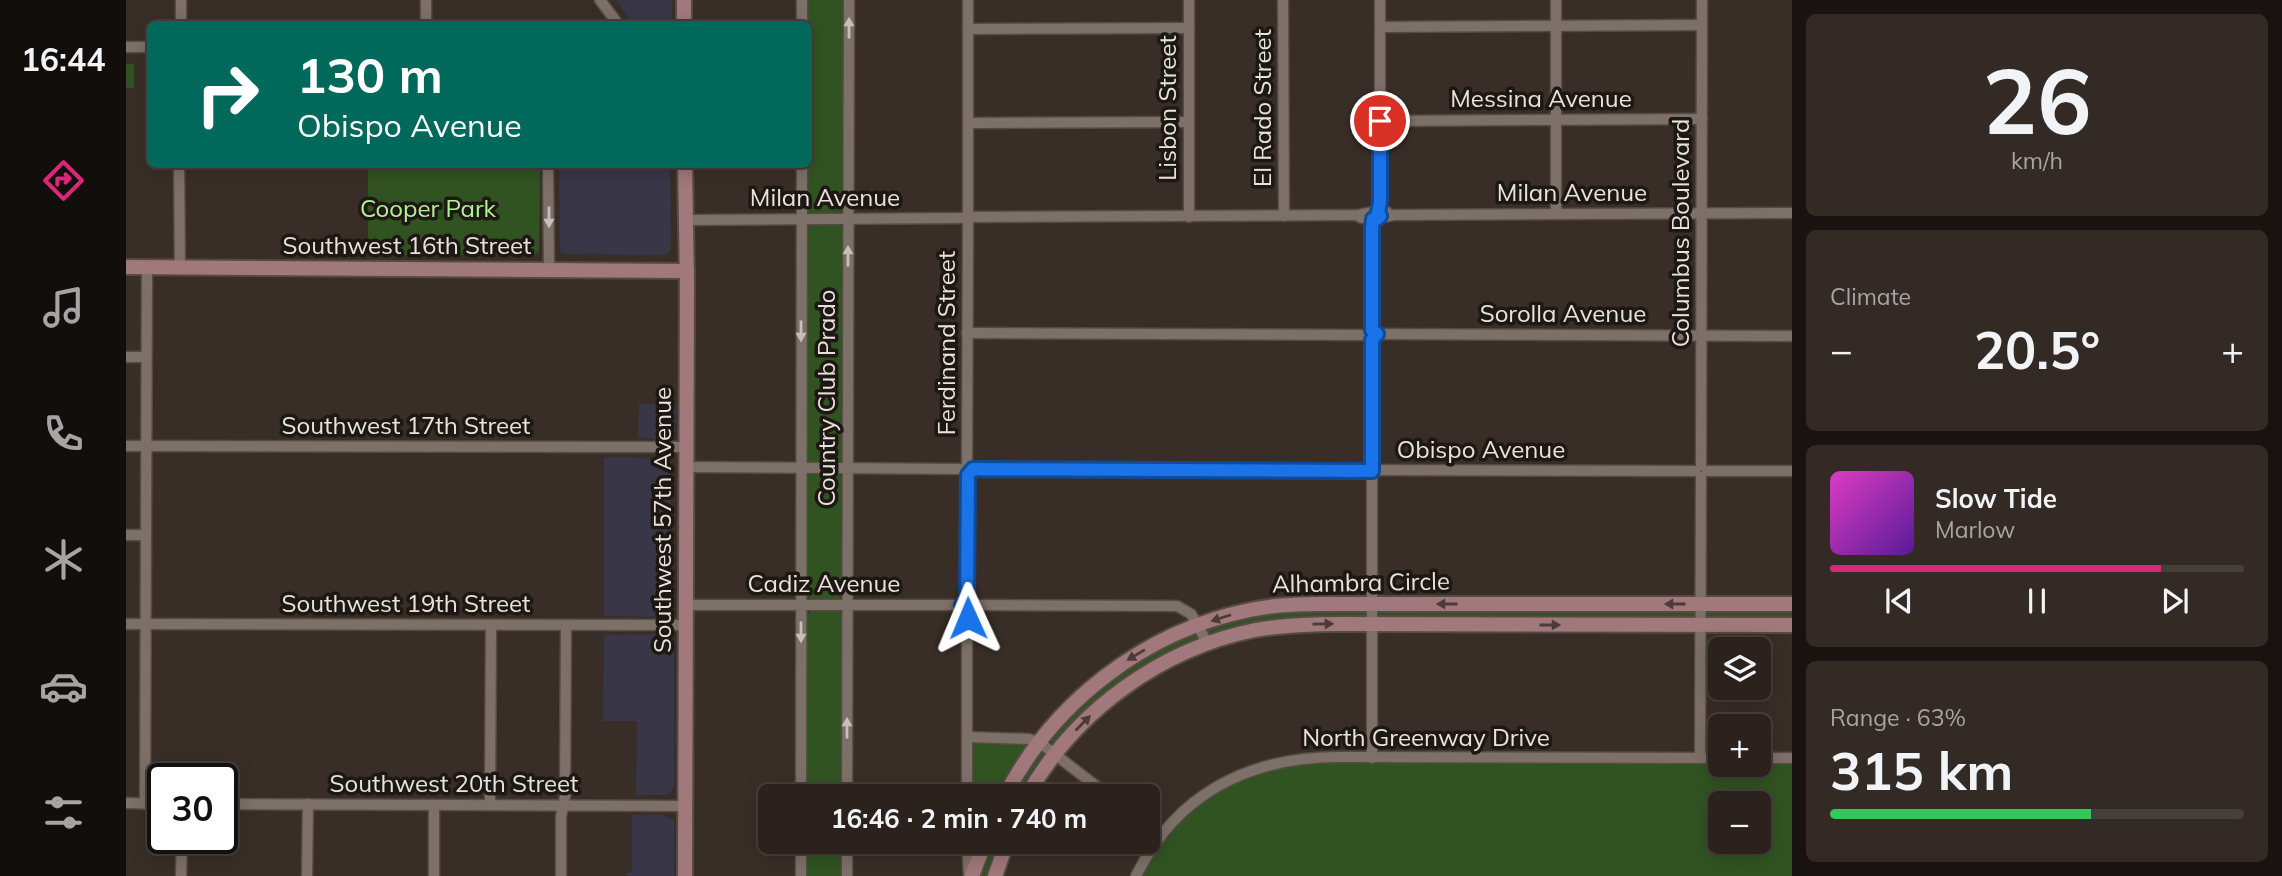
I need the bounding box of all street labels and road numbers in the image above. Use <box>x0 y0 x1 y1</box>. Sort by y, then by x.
street label: El Rado Street <box>1247 29 1277 187</box>
street label: Lisbon Street <box>1152 35 1182 181</box>
street label: Messina Avenue <box>1450 83 1632 113</box>
street label: Columbus Boulevard <box>1665 119 1695 347</box>
street label: Milan Avenue <box>1497 177 1647 207</box>
street label: Milan Avenue <box>750 182 900 212</box>
street label: Southwest 16th Street <box>283 230 531 260</box>
street label: Ferdinand Street <box>931 251 961 435</box>
street label: Country Club Prado <box>811 289 841 507</box>
street label: Sorolla Avenue <box>1480 298 1646 328</box>
street label: Southwest 57th Avenue <box>647 387 677 653</box>
street label: Southwest 17th Street <box>282 410 530 440</box>
street label: Obispo Avenue <box>1397 434 1565 464</box>
street label: Alhambra Circle <box>1272 565 1450 599</box>
street label: Cadiz Avenue <box>748 568 900 598</box>
street label: Southwest 19th Street <box>282 588 530 618</box>
street label: North Greenway Drive <box>1302 722 1550 752</box>
street label: Southwest 20th Street <box>330 768 578 798</box>

